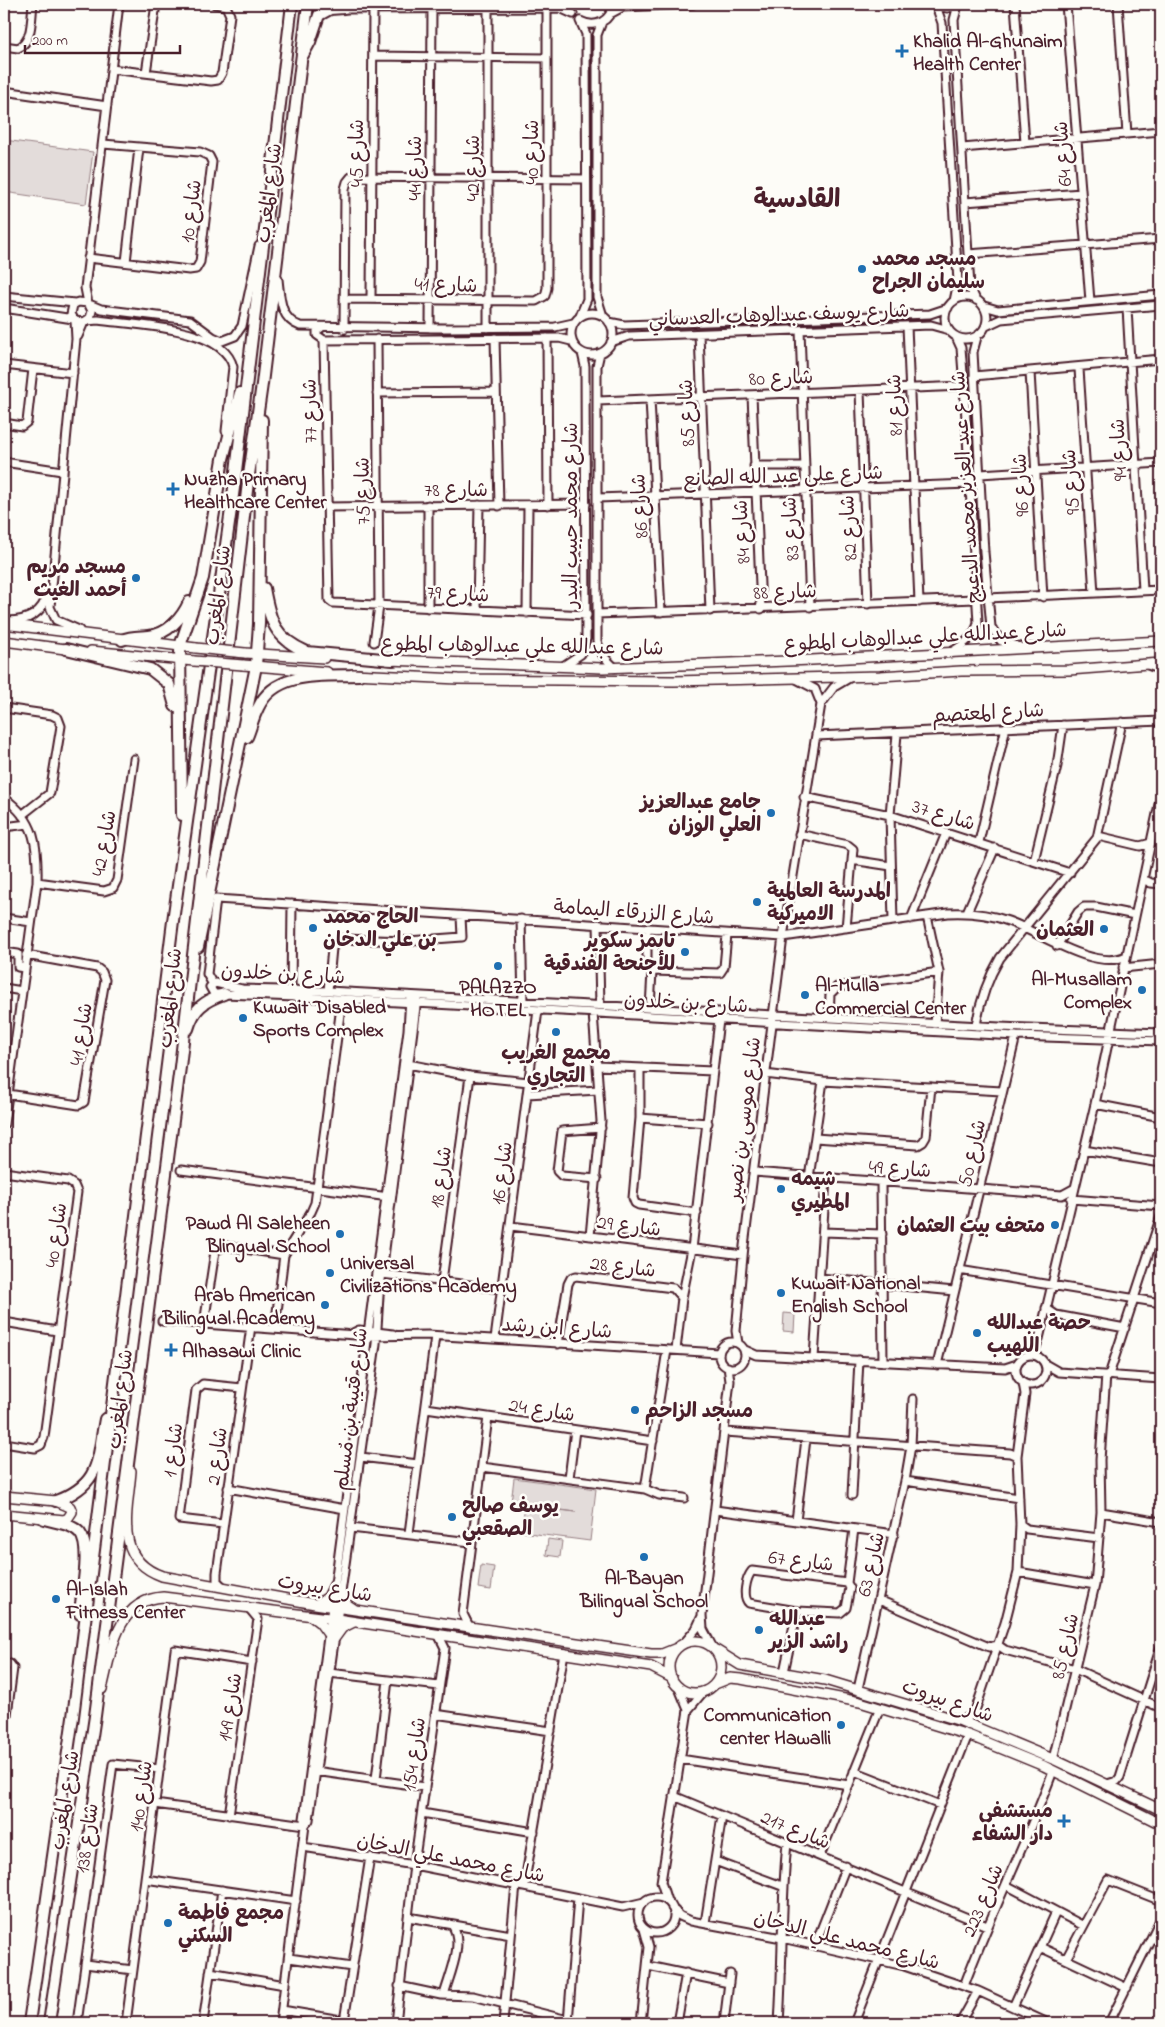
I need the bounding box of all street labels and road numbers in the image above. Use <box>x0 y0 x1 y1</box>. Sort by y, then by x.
street label: شارع 45 <box>344 119 373 187</box>
street label: شارع 40 <box>519 119 548 185</box>
street label: شارع 64 <box>1048 120 1081 187</box>
street label: شارع 42 <box>460 135 489 201</box>
street label: شارع 44 <box>402 136 431 200</box>
street label: شارع المغرب <box>250 142 291 245</box>
street label: شارع 10 <box>174 178 211 244</box>
street label: شارع 41 <box>414 271 478 302</box>
street label: شارع يوسف عبدالوهاب العدساني <box>648 297 910 337</box>
street label: شارع 80 <box>748 364 814 395</box>
street label: شارع عبد العزيز محمد الدعيج <box>945 370 990 604</box>
street label: شارع 81 <box>881 373 912 436</box>
street label: شارع 77 <box>296 378 327 444</box>
street label: شارع 85 <box>673 379 704 447</box>
street label: شارع 94 <box>1104 418 1137 482</box>
street label: شارع محمد حبيب البدر <box>558 422 587 610</box>
street label: شارع 95 <box>1056 448 1089 516</box>
street label: شارع 96 <box>1006 453 1039 517</box>
street label: شارع 75 <box>349 457 380 525</box>
street label: شارع علي عبد الله الصانع <box>683 460 884 496</box>
street label: شارع 86 <box>625 473 658 539</box>
street label: شارع 78 <box>424 477 488 506</box>
street label: شارع 82 <box>834 494 867 561</box>
street label: شارع 83 <box>776 496 809 562</box>
street label: شارع 84 <box>727 499 760 565</box>
street label: شارع المغرب <box>199 544 240 647</box>
street label: شارع 88 <box>753 578 817 609</box>
street label: شارع 79 <box>426 579 490 612</box>
street label: شارع عبدالله علي عبدالوهاب المطوع <box>783 617 1067 661</box>
street label: شارع عبدالله علي عبدالوهاب المطوع <box>380 631 664 665</box>
street label: شارع المعتصم <box>931 697 1045 732</box>
street label: شارع 37 <box>908 793 978 840</box>
street label: شارع 42 <box>85 808 126 879</box>
street label: شارع الزرقاء اليمامة <box>553 893 715 934</box>
street label: شارع المغرب <box>152 947 191 1050</box>
street label: شارع بن خلدون <box>220 958 346 993</box>
street label: شارع بن خلدون <box>623 987 749 1022</box>
street label: شارع 41 <box>63 1001 102 1068</box>
street label: شارع موسى بن نصير <box>721 1035 770 1205</box>
street label: شارع 50 <box>952 1117 995 1190</box>
street label: شارع 16 <box>485 1140 522 1207</box>
street label: شارع 18 <box>424 1145 461 1210</box>
street label: شارع 49 <box>868 1154 932 1187</box>
street label: شارع 40 <box>39 1201 76 1270</box>
street label: شارع 29 <box>595 1209 662 1246</box>
street label: شارع 28 <box>588 1250 657 1287</box>
street label: شارع ابن رشد <box>501 1311 613 1348</box>
street label: شارع قتيبة بن مُسلم <box>328 1326 377 1493</box>
street label: شارع المغرب <box>101 1348 142 1451</box>
street label: شارع 24 <box>507 1392 577 1431</box>
street label: شارع 1 <box>157 1421 192 1479</box>
street label: شارع 2 <box>200 1425 237 1487</box>
street label: شارع 63 <box>851 1529 894 1600</box>
street label: شارع 67 <box>767 1544 835 1581</box>
street label: شارع بيروت <box>275 1568 374 1611</box>
street label: شارع 85 <box>1045 1611 1088 1683</box>
street label: شارع 149 <box>212 1671 251 1744</box>
street label: شارع بيروت <box>897 1673 997 1732</box>
street label: شارع 154 <box>396 1716 435 1793</box>
street label: شارع المغرب <box>44 1748 89 1852</box>
street label: شارع 140 <box>123 1759 162 1834</box>
street label: شارع 138 <box>69 1801 108 1875</box>
street label: شارع 217 <box>756 1804 834 1858</box>
street label: شارع محمد علي الدخان <box>354 1827 547 1893</box>
street label: شارع 223 <box>956 1860 1013 1942</box>
street label: شارع محمد علي الدخان <box>750 1904 942 1980</box>

